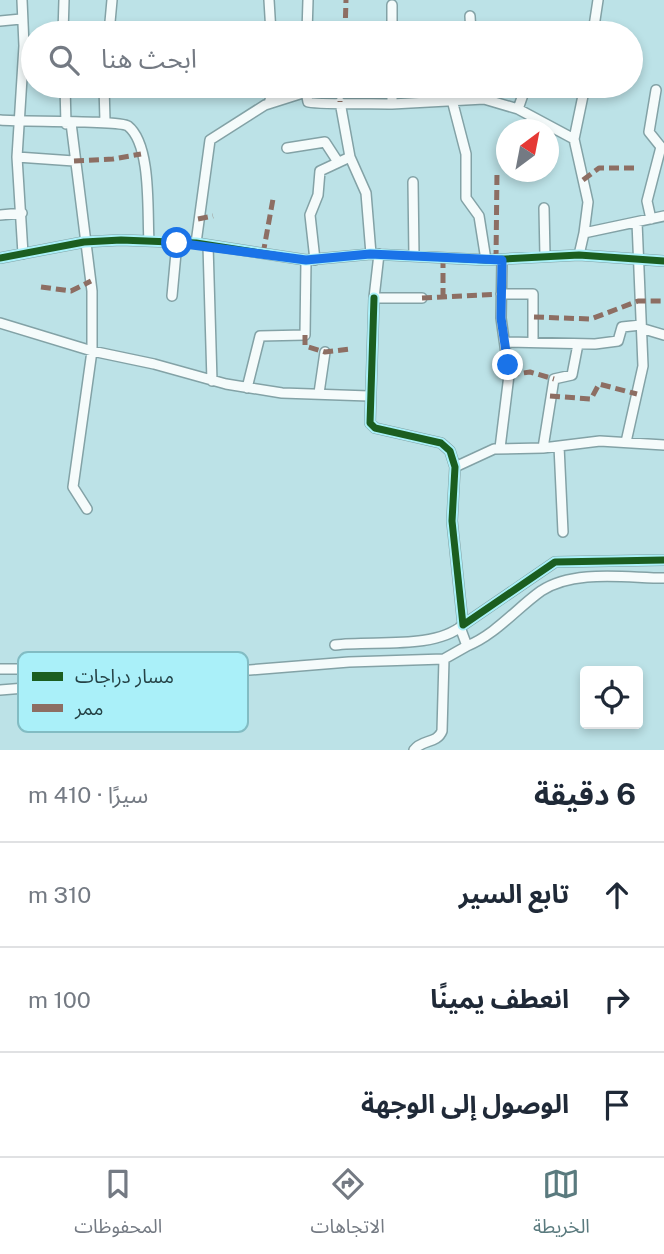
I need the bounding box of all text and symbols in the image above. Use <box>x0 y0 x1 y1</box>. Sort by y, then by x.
search box <box>21 21 643 98</box>
icon: search <box>45 41 83 79</box>
text: ابحث هنا <box>101 43 197 74</box>
north arrow <box>496 119 559 182</box>
route start <box>161 227 192 258</box>
route end <box>492 349 523 380</box>
legend <box>18 652 248 732</box>
text: مسار دراجات <box>75 665 174 688</box>
map controls <box>580 666 643 729</box>
button: locate <box>580 666 643 729</box>
text: ممر <box>74 697 103 720</box>
text: 6 دقيقة <box>534 776 636 812</box>
text: سيرًا · 410 m <box>28 781 148 808</box>
icon: ahead <box>598 876 636 914</box>
text: تابع السير <box>459 878 569 909</box>
text: 310 m <box>28 881 91 908</box>
icon: right <box>598 981 636 1019</box>
text: انعطف يمينًا <box>430 983 569 1014</box>
text: 100 m <box>28 986 91 1013</box>
icon: arrive <box>598 1086 636 1124</box>
text: الوصول إلى الوجهة <box>361 1088 569 1119</box>
tab: المحفوظات <box>74 1165 162 1247</box>
tab: الاتجاهات <box>311 1165 385 1247</box>
tab: الخريطة <box>533 1165 590 1247</box>

